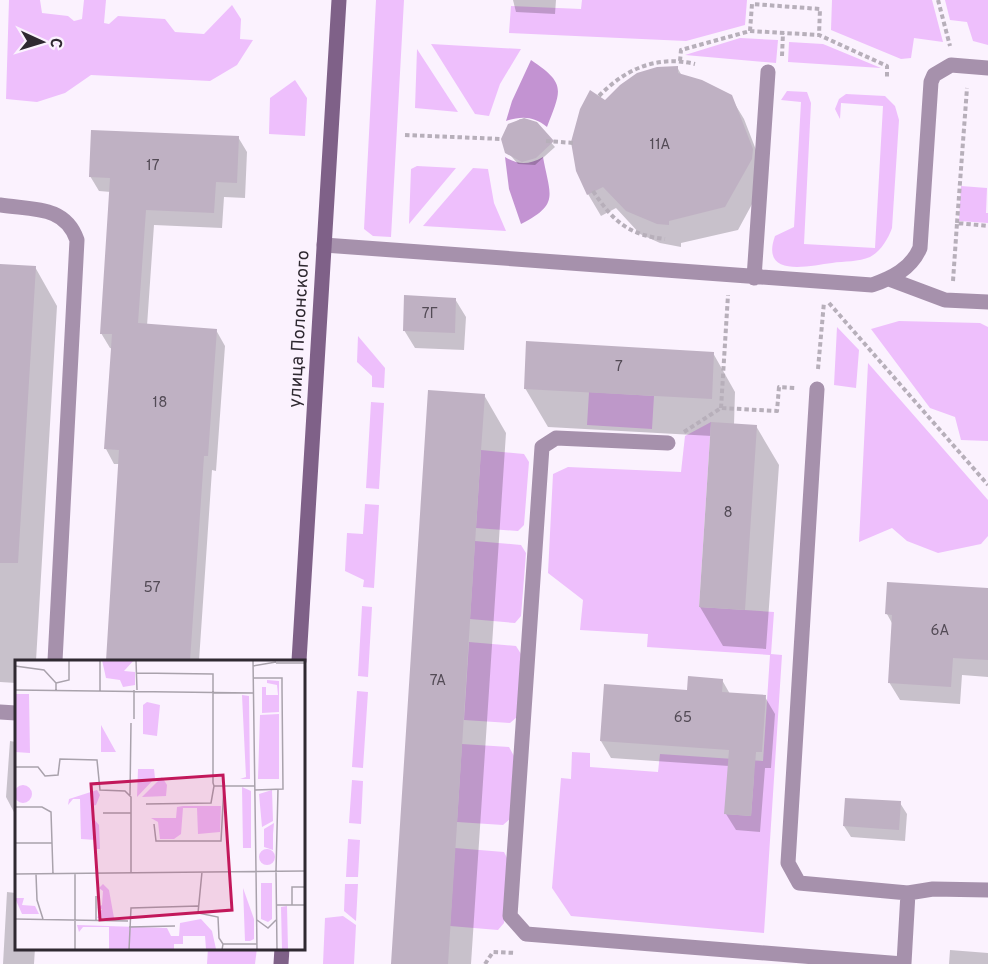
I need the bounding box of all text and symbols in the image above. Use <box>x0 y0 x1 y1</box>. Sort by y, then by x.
north arrow <box>12 12 72 72</box>
text: С <box>45 37 65 49</box>
house number: 11А <box>650 136 670 155</box>
house number: 17 <box>146 157 160 176</box>
street label: улица Полонского <box>284 250 316 408</box>
house number: 7Г <box>422 305 438 324</box>
house number: 7 <box>615 358 623 377</box>
house number: 18 <box>153 394 167 413</box>
house number: 8 <box>723 504 733 523</box>
house number: 57 <box>144 579 161 598</box>
house number: 6А <box>931 622 949 641</box>
inset map <box>15 660 304 949</box>
house number: 7А <box>430 672 446 691</box>
house number: 65 <box>674 709 692 728</box>

